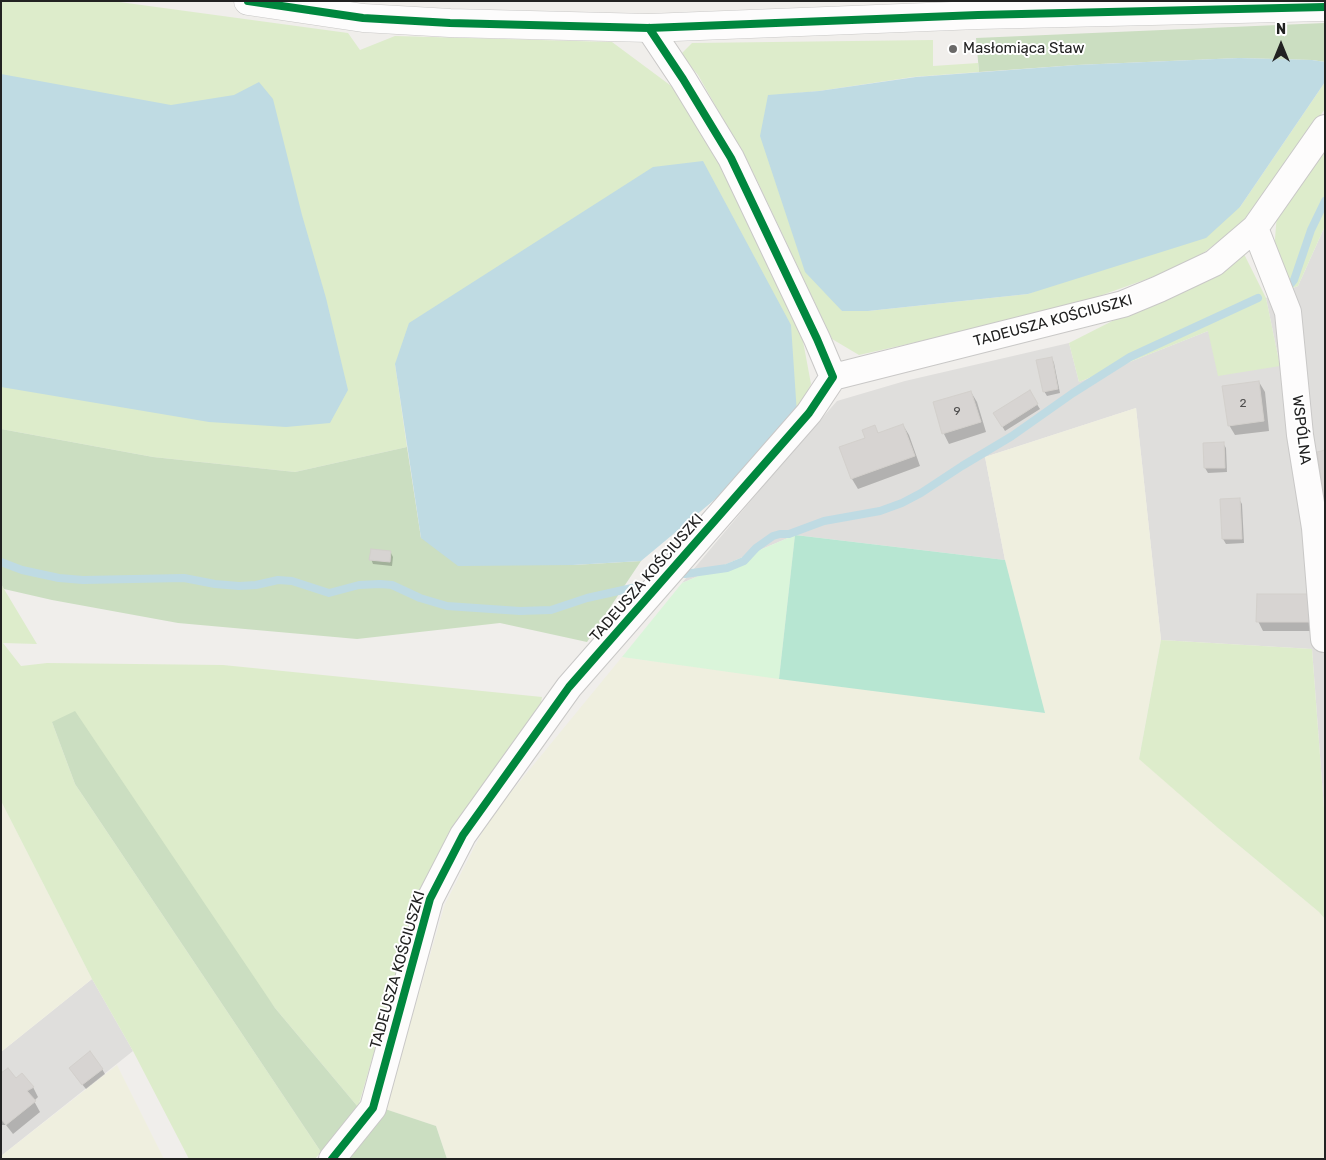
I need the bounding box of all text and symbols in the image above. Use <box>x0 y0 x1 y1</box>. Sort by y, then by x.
north arrow <box>1256 20 1306 70</box>
text: N <box>1276 21 1286 38</box>
place label: Masłomiąca Staw <box>963 40 1085 58</box>
marker: Masłomiąca Staw <box>947 43 959 55</box>
street label: TADEUSZA KOŚCIUSZKI <box>972 291 1134 351</box>
street label: WSPÓLNA <box>1288 394 1314 466</box>
house number: 2 <box>1239 397 1247 411</box>
house number: 9 <box>953 405 961 419</box>
street label: TADEUSZA KOŚCIUSZKI <box>587 510 707 646</box>
street label: TADEUSZA KOŚCIUSZKI <box>367 889 429 1051</box>

